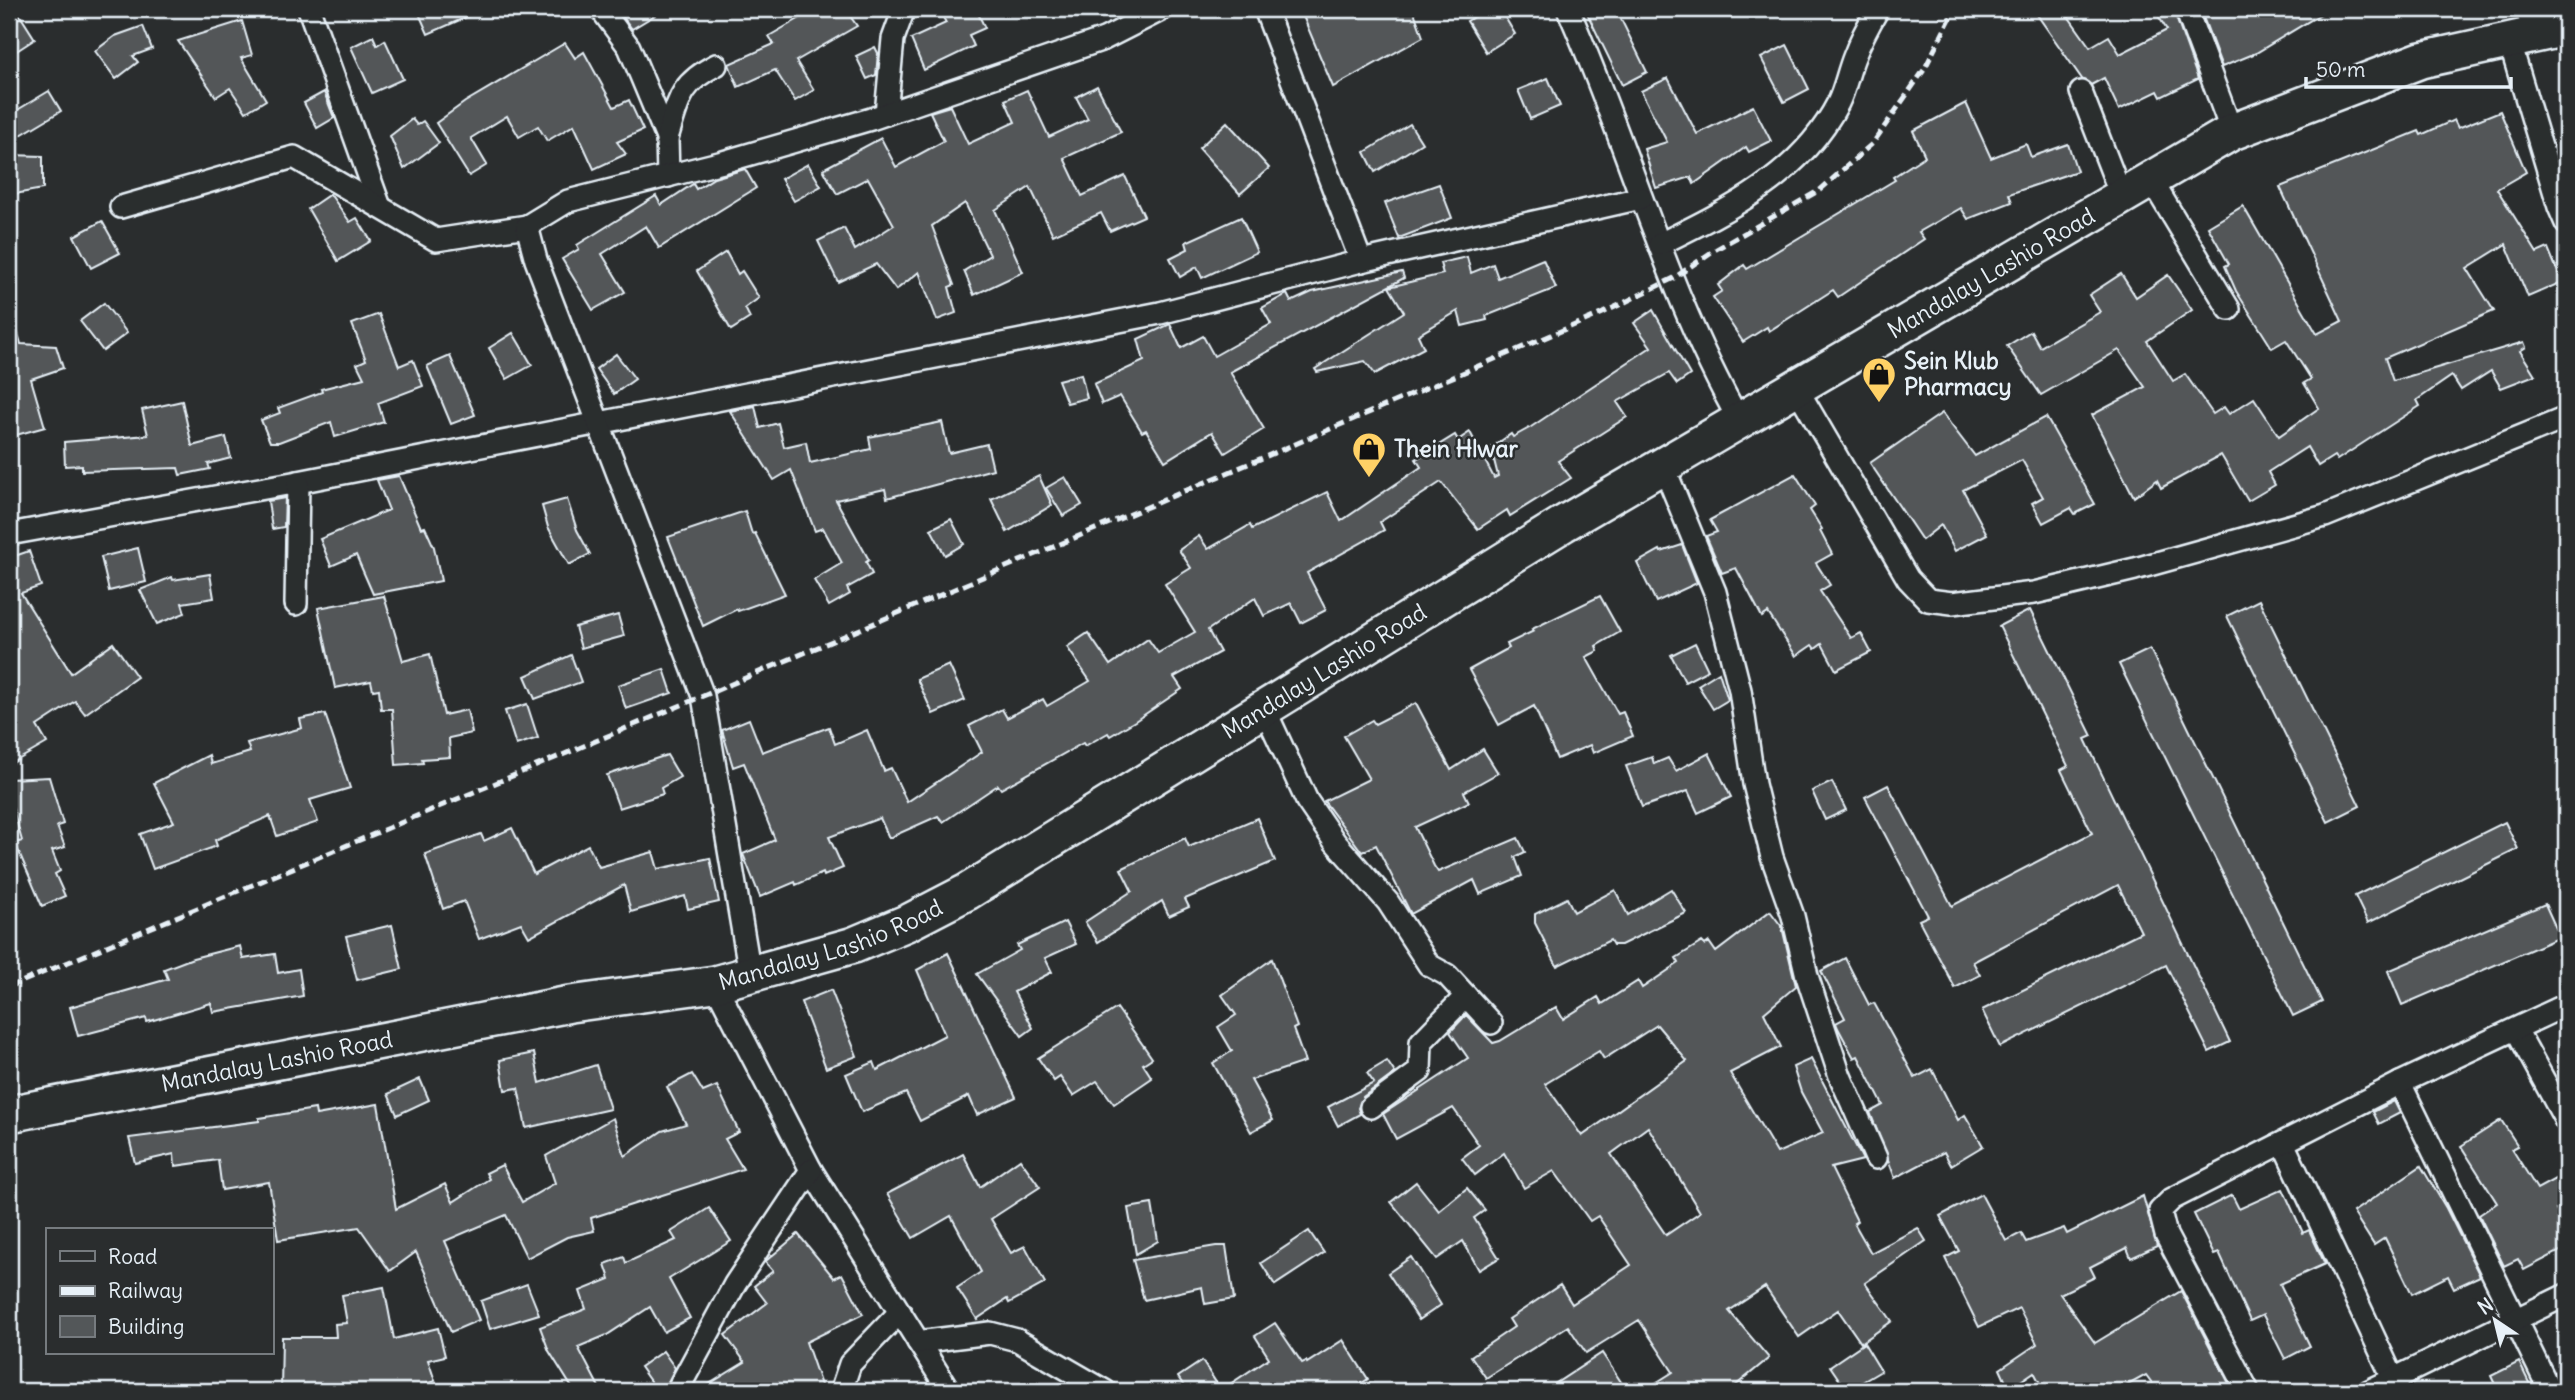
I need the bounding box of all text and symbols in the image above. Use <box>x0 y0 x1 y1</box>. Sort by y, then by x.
scale bar <box>2306 46 2510 90</box>
text: 50 m <box>2316 56 2365 83</box>
street label: Mandalay Lashio Road <box>1882 201 2100 345</box>
place label: Sein Klub Pharmacy <box>1904 346 2012 401</box>
shop icon: Sein Klub Pharmacy <box>1860 355 1898 404</box>
shop icon: Thein Hlwar <box>1350 430 1388 479</box>
place label: Thein Hlwar <box>1394 434 1519 463</box>
street label: Mandalay Lashio Road <box>1216 597 1431 745</box>
street label: Mandalay Lashio Road <box>715 892 947 996</box>
street label: Mandalay Lashio Road <box>159 1024 395 1098</box>
legend <box>46 1228 273 1354</box>
text: Road <box>108 1243 157 1270</box>
text: Railway <box>108 1277 183 1304</box>
north arrow <box>2460 1284 2530 1354</box>
text: N <box>2473 1292 2498 1320</box>
text: Building <box>108 1313 184 1340</box>

